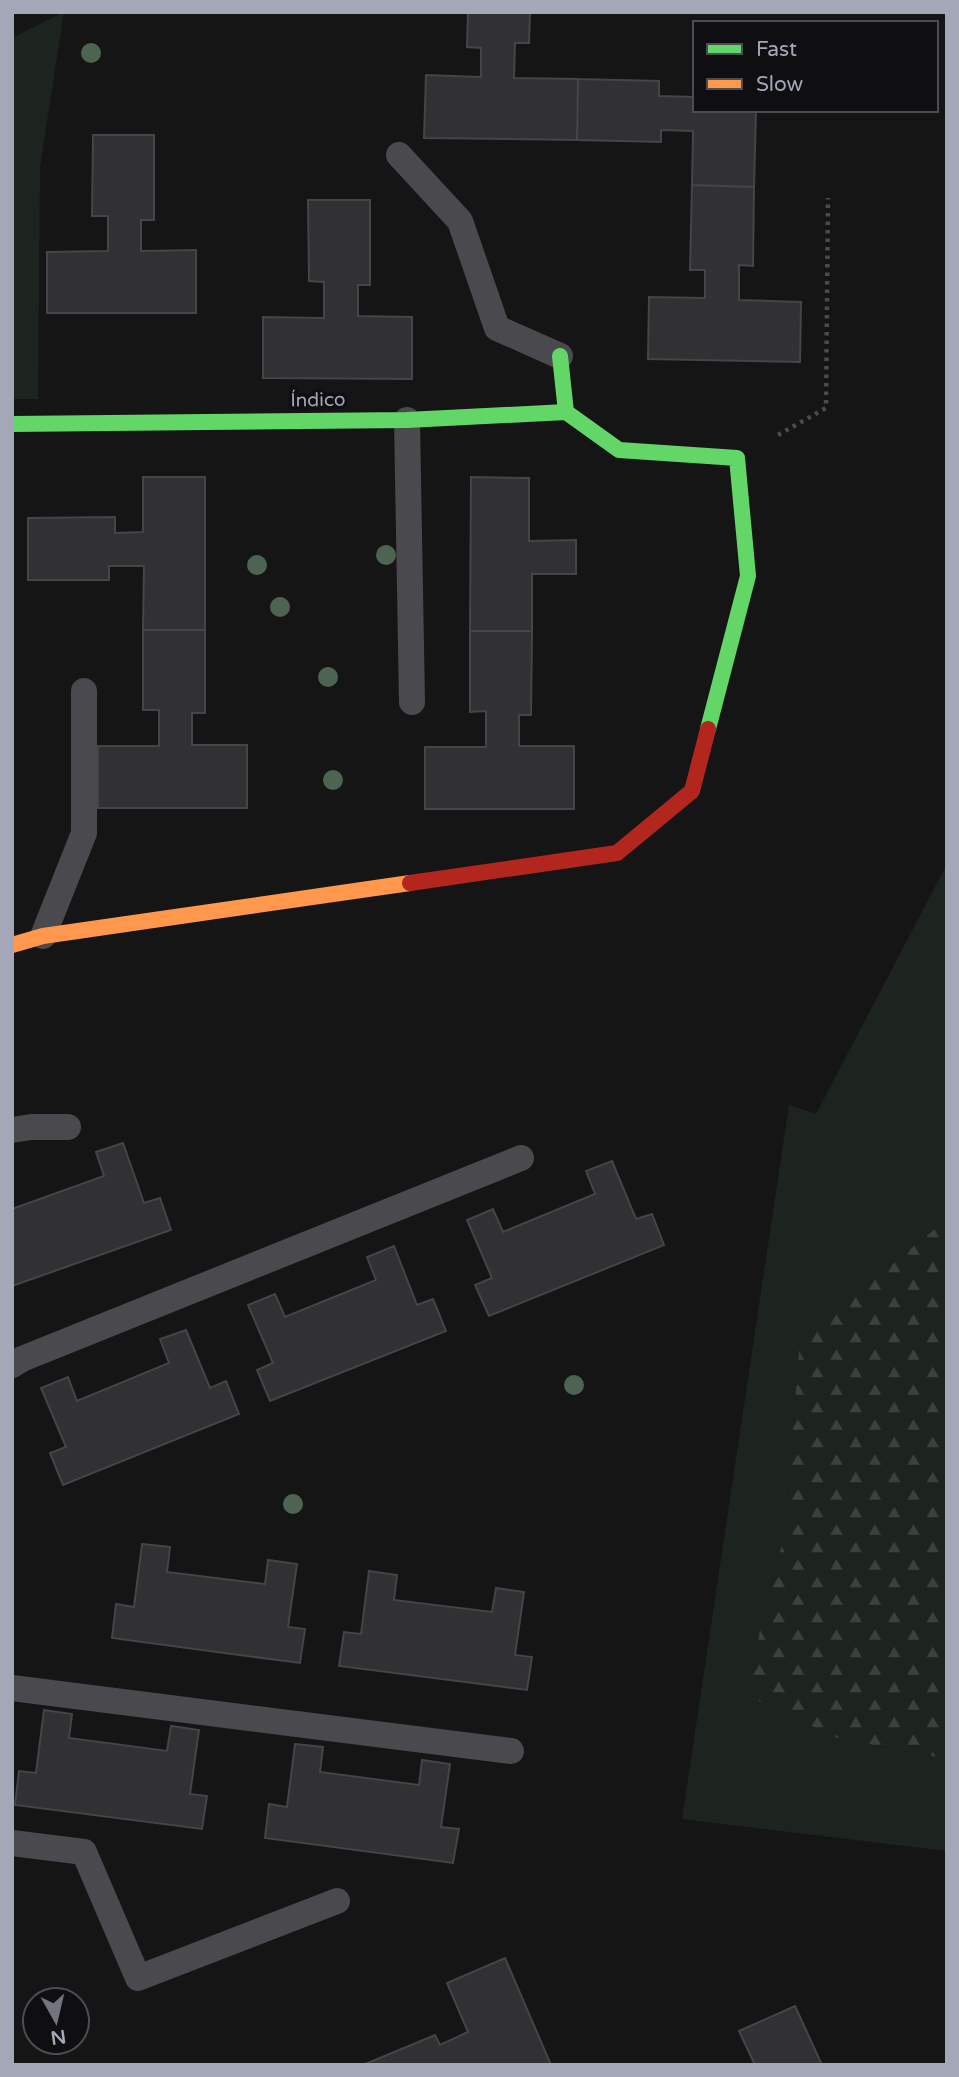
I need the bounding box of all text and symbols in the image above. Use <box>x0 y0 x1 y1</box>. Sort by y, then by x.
legend <box>693 21 938 112</box>
text: Fast <box>756 37 797 62</box>
text: Slow <box>756 72 804 97</box>
street label: Índico <box>290 388 346 411</box>
north arrow <box>21 1986 91 2056</box>
text: N <box>49 2025 67 2049</box>

